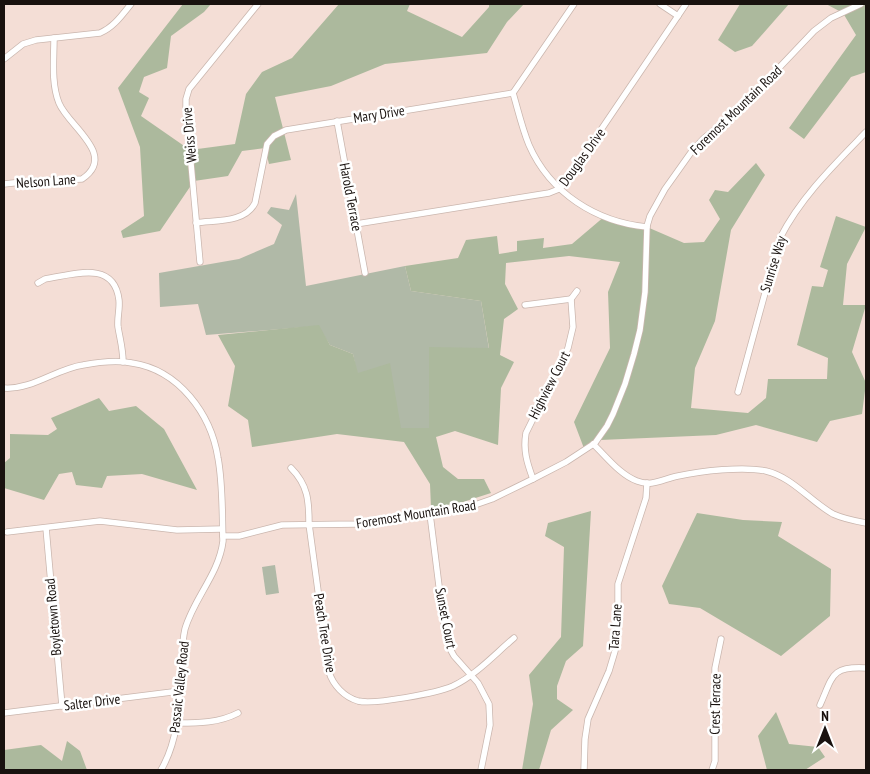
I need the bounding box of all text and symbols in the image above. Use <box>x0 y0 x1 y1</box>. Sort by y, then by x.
street label: Foremost Mountain Road <box>686 62 786 158</box>
street label: Mary Drive <box>352 101 406 127</box>
street label: Weiss Drive <box>178 106 200 163</box>
street label: Douglas Drive <box>555 124 609 190</box>
street label: Harold Terrace <box>336 161 366 233</box>
street label: Nelson Lane <box>16 170 77 192</box>
street label: Sunrise Way <box>756 233 790 294</box>
street label: Highview Court <box>524 348 574 422</box>
street label: Foremost Mountain Road <box>355 496 477 532</box>
street label: Boyletown Road <box>41 577 65 657</box>
street label: Sunset Court <box>431 586 461 650</box>
street label: Peach Tree Drive <box>310 592 340 674</box>
street label: Tara Lane <box>604 603 626 651</box>
street label: Passaic Valley Road <box>165 640 193 734</box>
street label: Crest Terrace <box>705 673 725 735</box>
street label: Salter Drive <box>63 690 121 714</box>
north arrow <box>800 704 850 754</box>
text: N <box>821 707 829 725</box>

